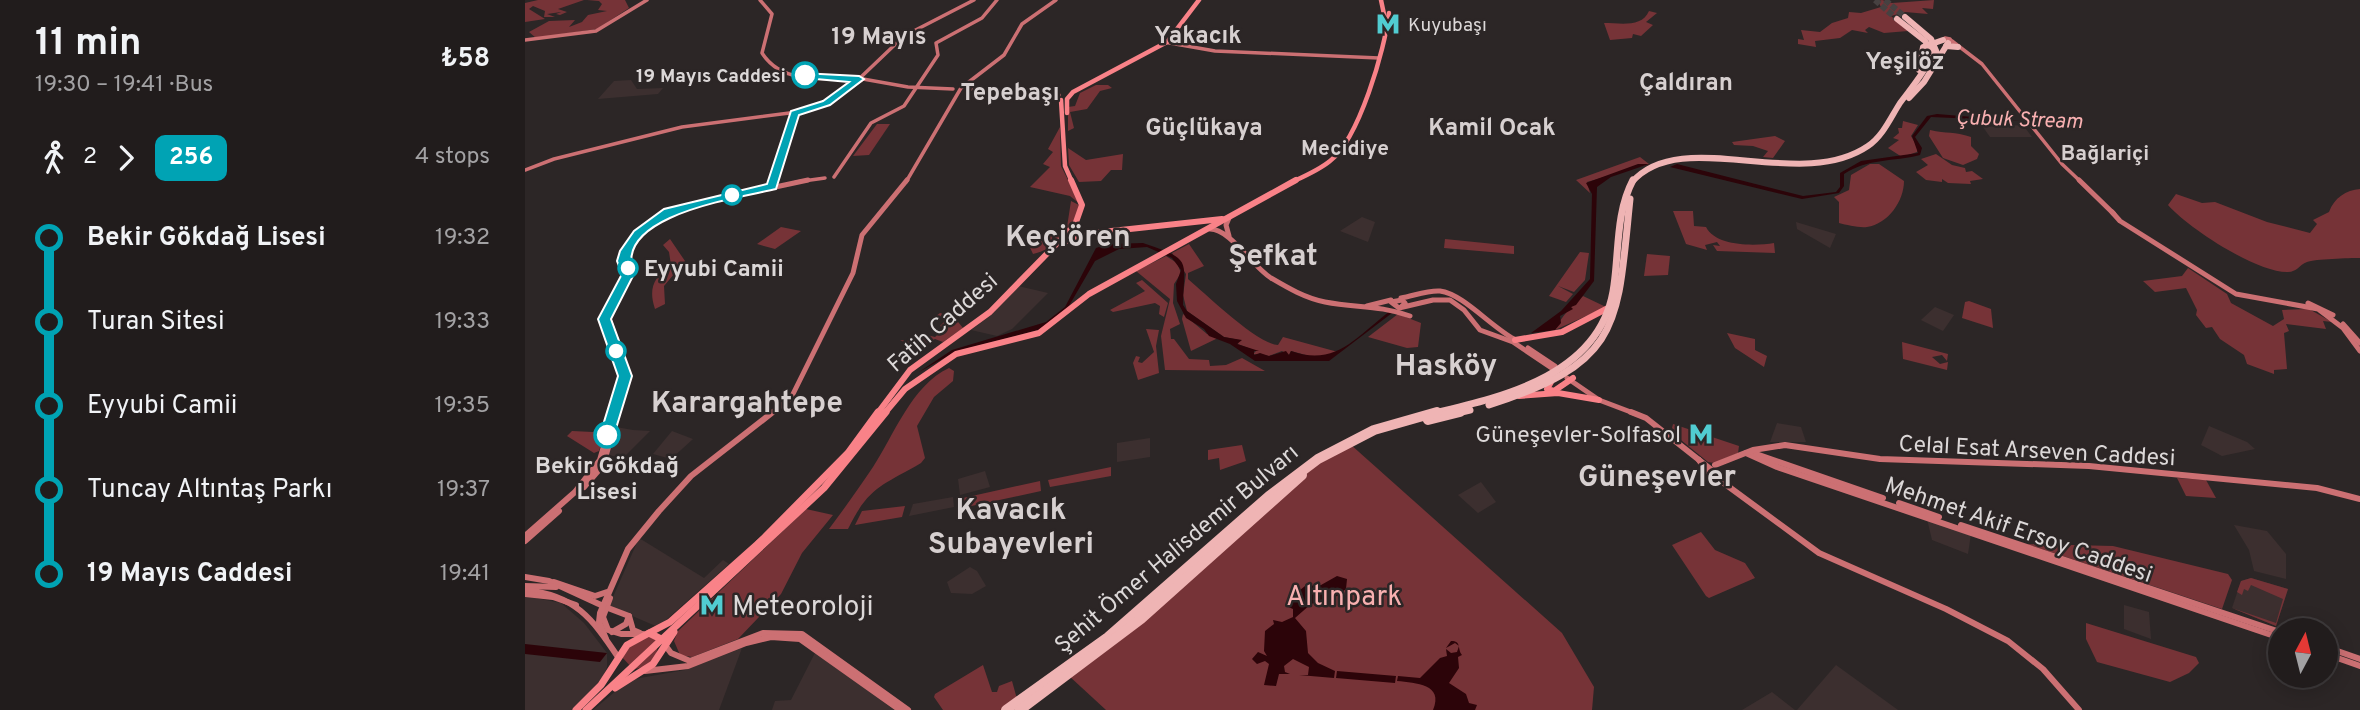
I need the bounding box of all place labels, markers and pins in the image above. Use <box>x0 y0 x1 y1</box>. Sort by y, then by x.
metro station icon: Kuyubaşı <box>1374 10 1402 38</box>
place label: Kuyubaşı <box>1408 14 1487 38</box>
marker: 19 Mayıs Caddesi <box>792 62 818 88</box>
place label: 19 Mayıs Caddesi <box>636 65 786 89</box>
unlabelled marker <box>722 185 742 205</box>
place label: Eyyubi Camii <box>644 256 784 285</box>
marker: Eyyubi Camii <box>618 258 638 278</box>
unlabelled marker <box>606 341 626 361</box>
metro station icon: Güneşevler-Solfasol <box>1687 420 1715 448</box>
marker: Bekir Gökdağ Lisesi <box>594 422 620 448</box>
place label: Güneşevler-Solfasol <box>1475 422 1681 451</box>
place label: Bekir Gökdağ Lisesi <box>535 453 679 508</box>
place label: Meteoroloji <box>732 590 874 626</box>
metro station icon: Meteoroloji <box>698 591 726 619</box>

